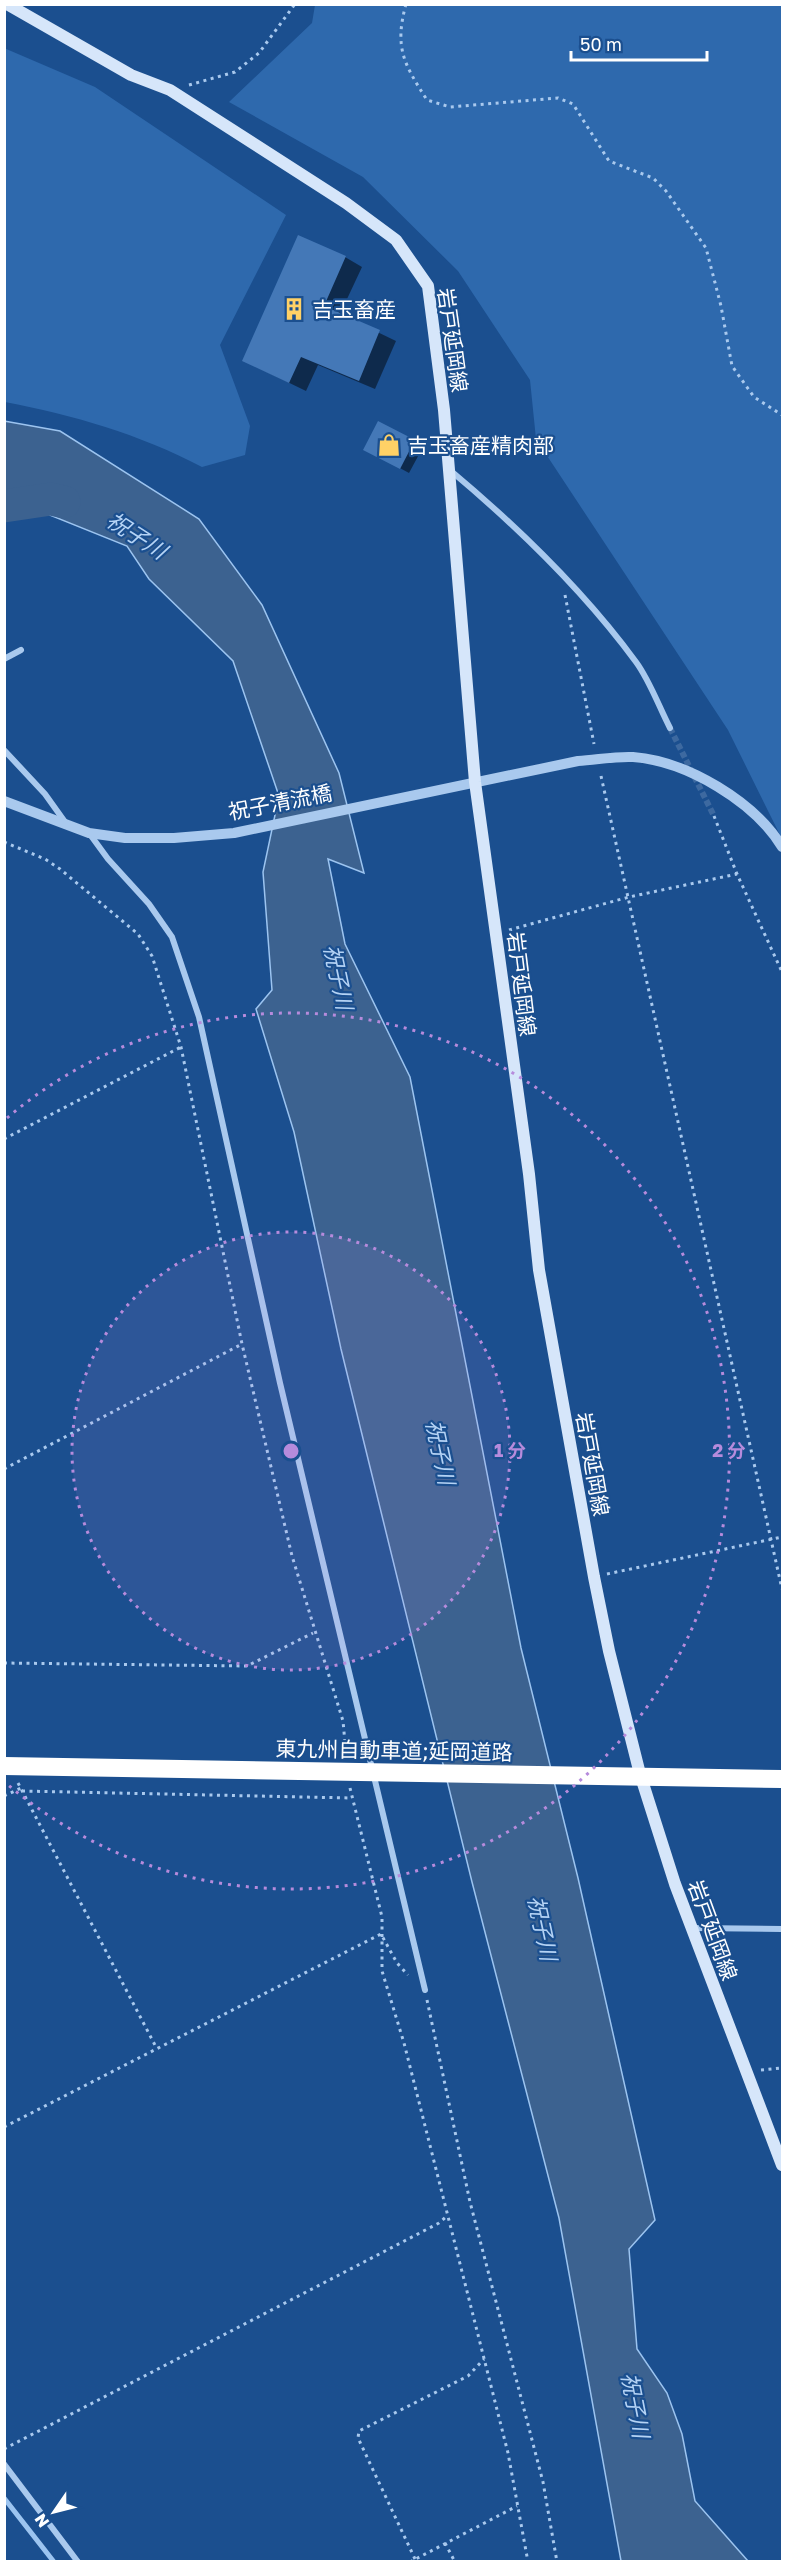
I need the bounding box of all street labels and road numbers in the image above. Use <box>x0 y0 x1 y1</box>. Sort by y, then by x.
street label: 岩戸延岡線 <box>433 286 473 394</box>
street label: 祝子清流橋 <box>226 779 334 825</box>
street label: 岩戸延岡線 <box>503 930 541 1038</box>
street label: 岩戸延岡線 <box>571 1410 615 1518</box>
street label: 東九州自動車道;延岡道路 <box>275 1735 513 1765</box>
street label: 岩戸延岡線 <box>683 1876 743 1984</box>

